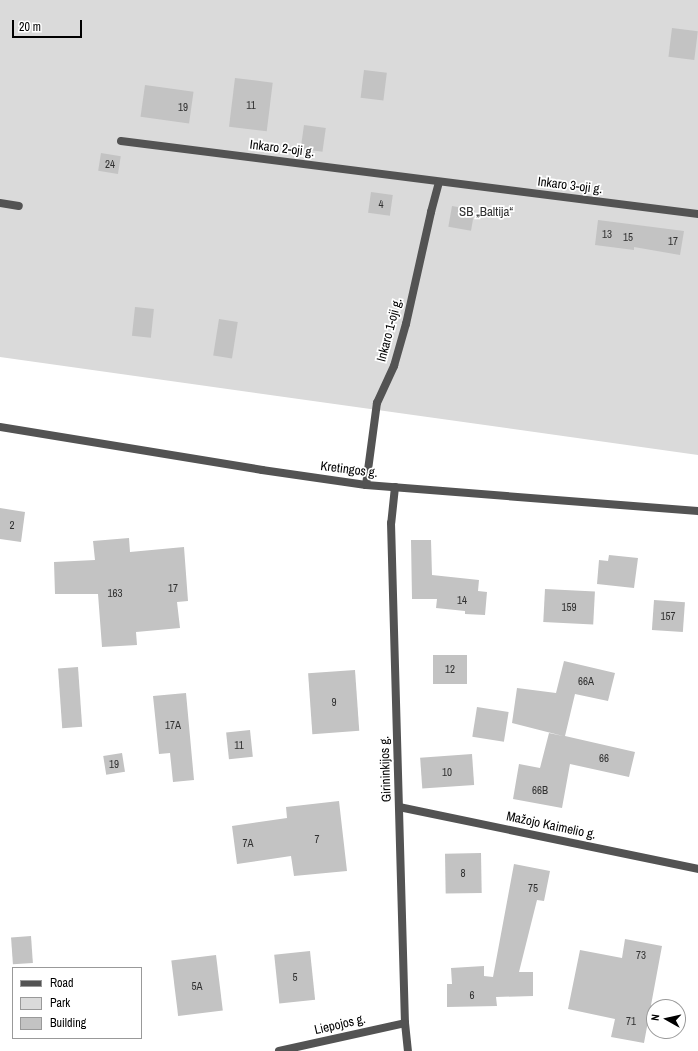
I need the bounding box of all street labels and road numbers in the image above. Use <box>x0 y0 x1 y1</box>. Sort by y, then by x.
street label: Inkaro 2-oji g. <box>249 137 315 161</box>
street label: Inkaro 3-oji g. <box>537 174 603 198</box>
street label: Inkaro 1-oji g. <box>374 297 406 363</box>
street label: Kretingos g. <box>320 459 378 481</box>
street label: Girininkijos g. <box>377 736 395 802</box>
street label: Mažojo Kaimelio g. <box>505 809 597 843</box>
street label: Liepojos g. <box>313 1012 367 1038</box>

